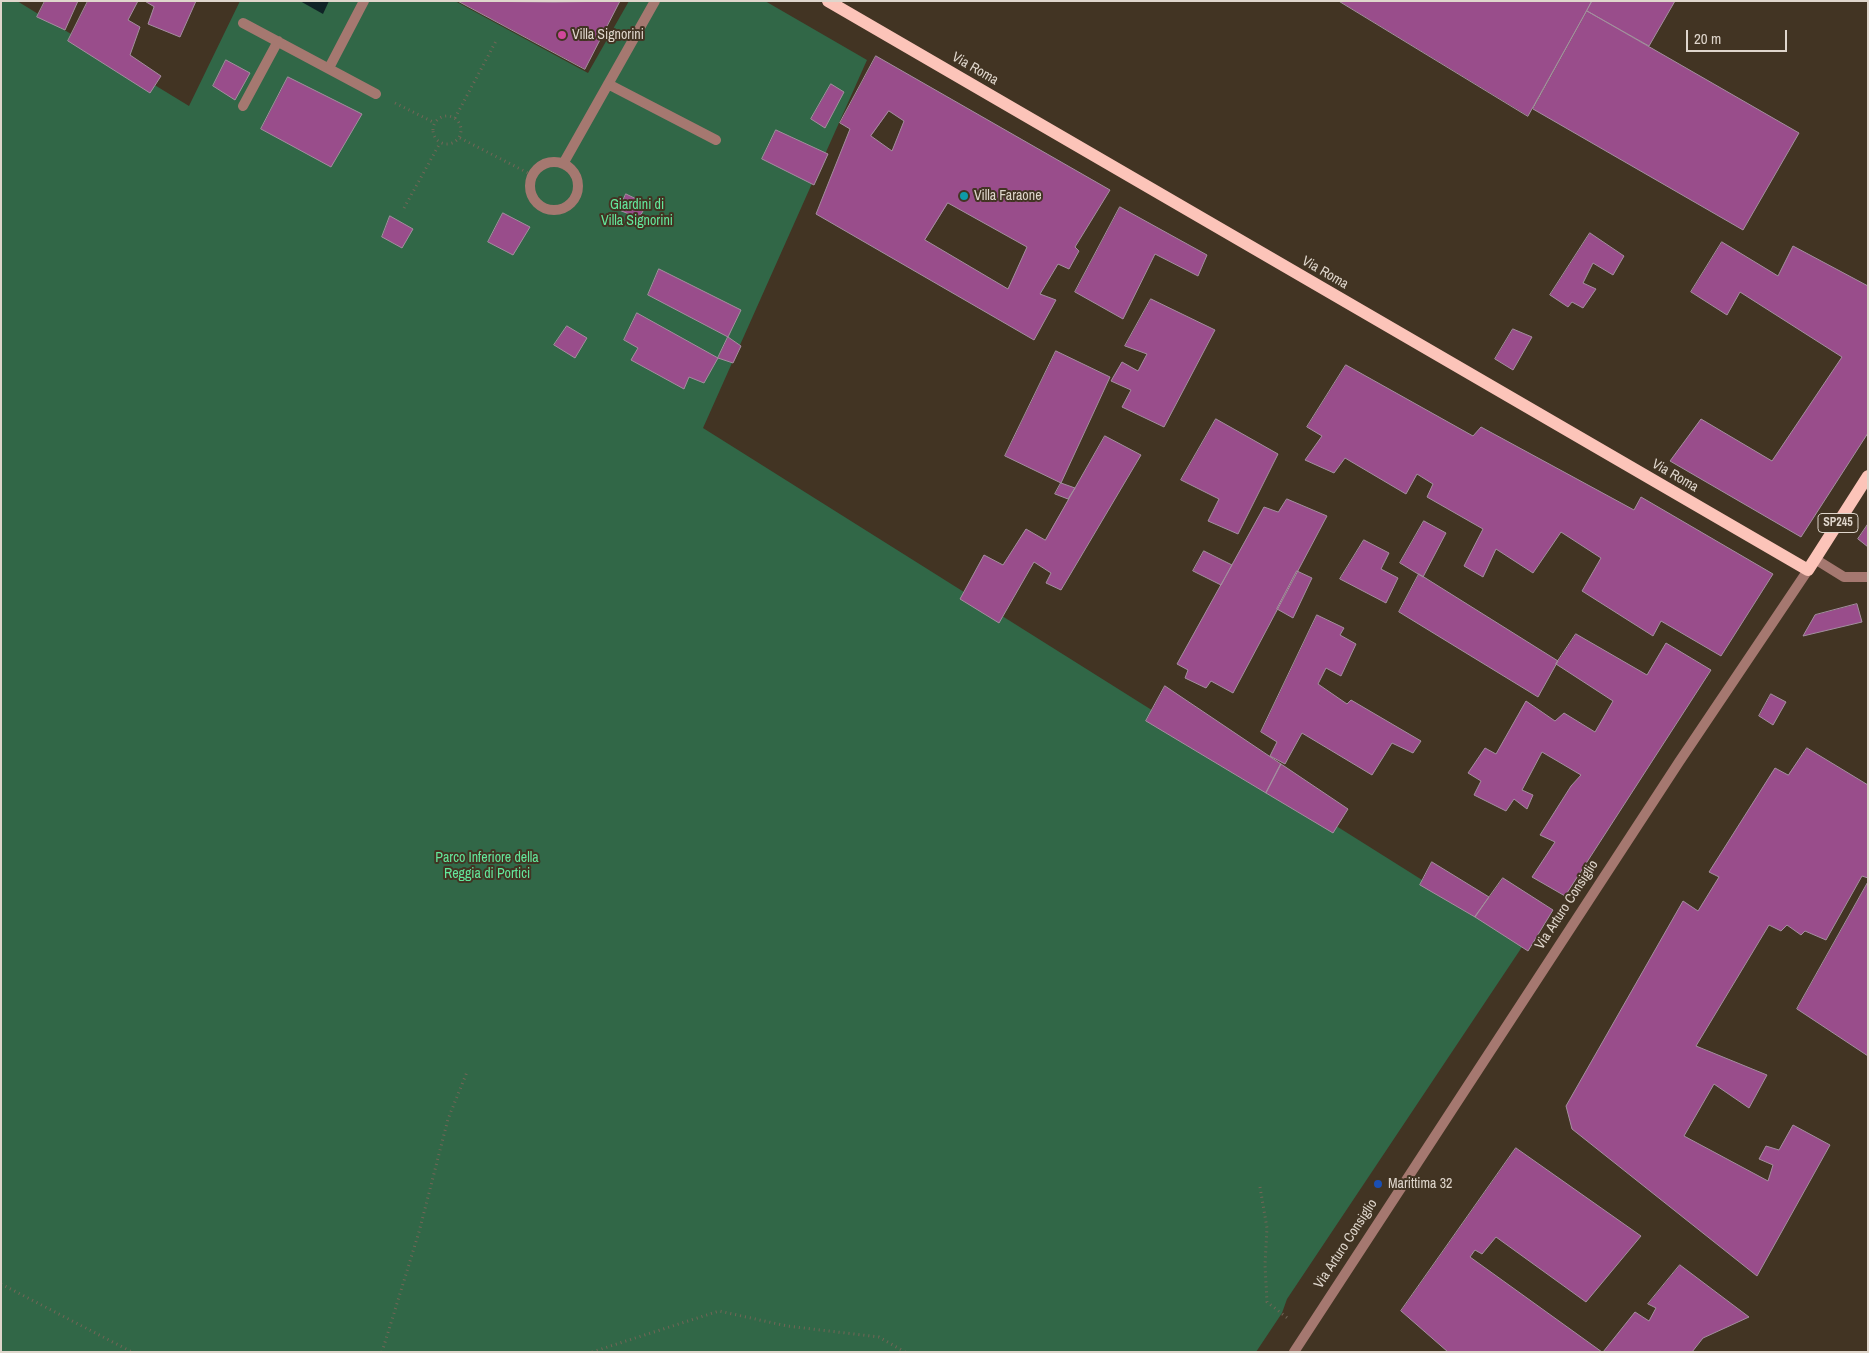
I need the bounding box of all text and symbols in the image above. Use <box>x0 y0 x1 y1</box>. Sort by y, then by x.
scale bar <box>1689 20 1790 52</box>
place label: Villa Signorini <box>572 27 644 43</box>
text: 20 m <box>1694 28 1721 49</box>
marker: Villa Signorini <box>556 29 568 41</box>
street label: Via Roma <box>949 49 1001 89</box>
place label: Villa Faraone <box>974 188 1042 204</box>
marker: Villa Faraone <box>958 190 970 202</box>
park label: Giardini di Villa Signorini <box>601 197 673 230</box>
street label: Via Roma <box>1299 253 1351 293</box>
street label: Via Roma <box>1649 456 1701 496</box>
road number: SP245 <box>1818 514 1858 532</box>
park label: Parco Inferiore della Reggia di Portici <box>435 850 539 882</box>
street label: Via Arturo Consiglio <box>1532 857 1602 953</box>
place label: Marittima 32 <box>1388 1176 1452 1192</box>
marker: Marittima 32 <box>1372 1178 1384 1190</box>
street label: Via Arturo Consiglio <box>1311 1196 1381 1292</box>

